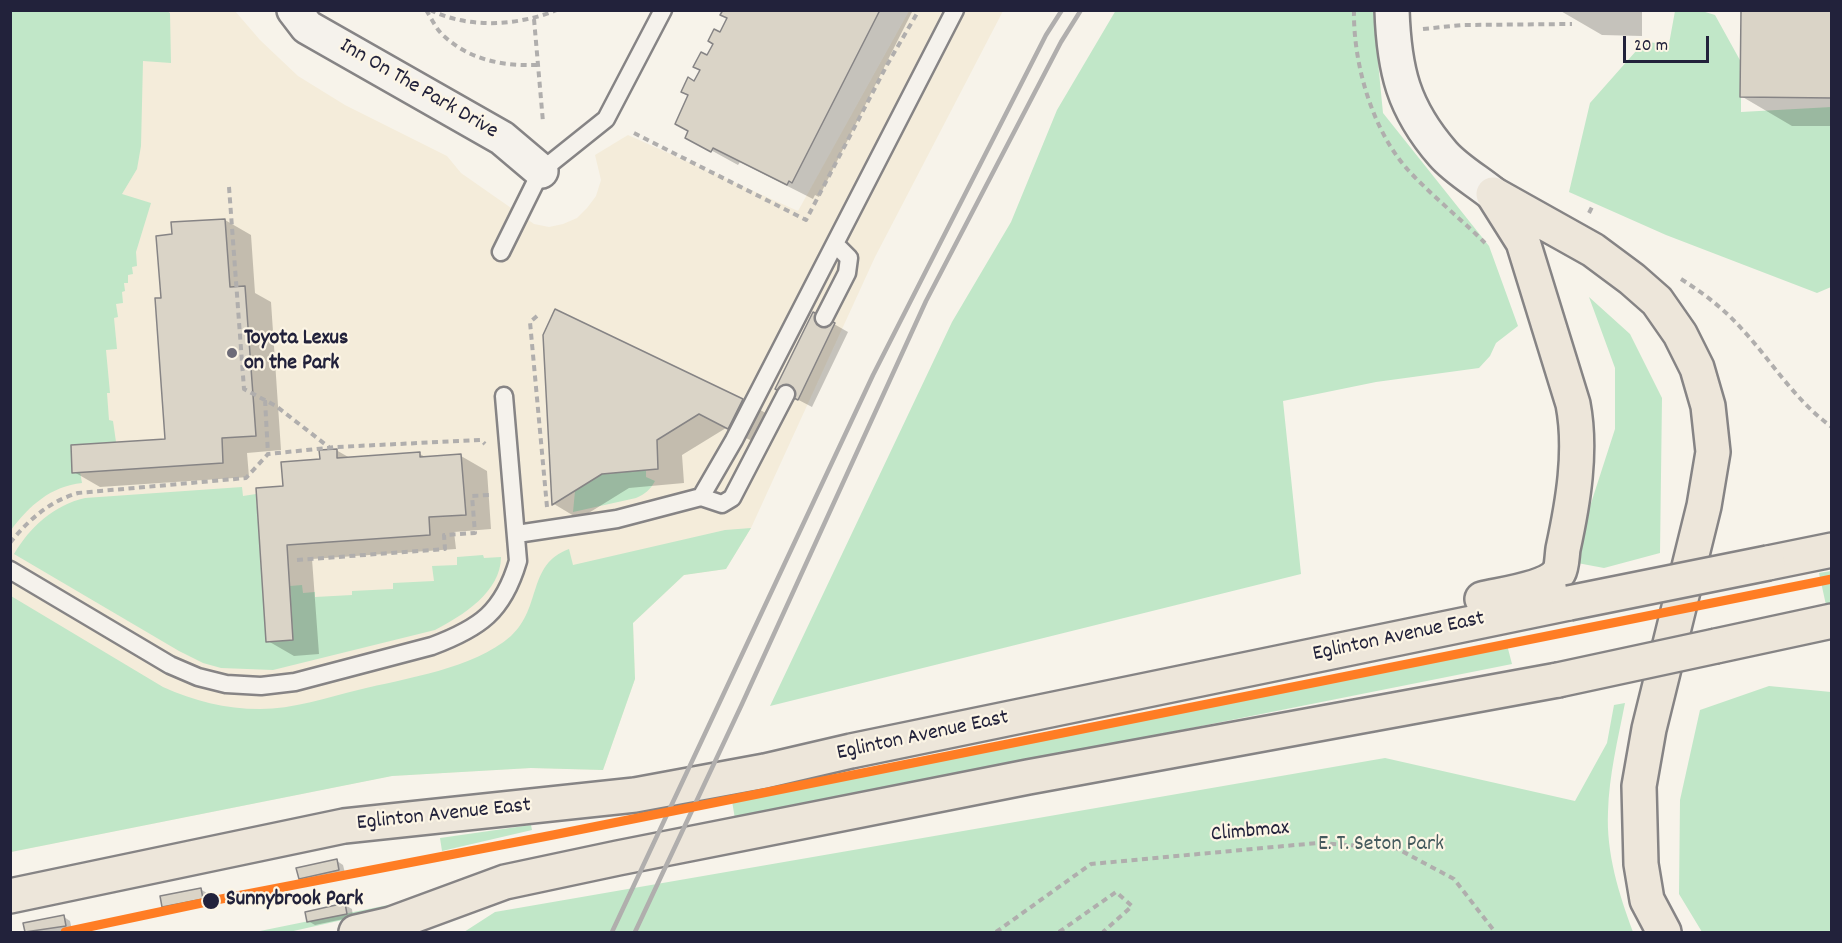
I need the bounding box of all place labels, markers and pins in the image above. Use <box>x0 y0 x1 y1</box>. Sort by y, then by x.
place label: Toyota Lexus on the Park <box>244 327 348 378</box>
marker: Toyota Lexus on the Park <box>225 346 239 360</box>
place label: Sunnybrook Park <box>226 888 363 914</box>
marker: Sunnybrook Park <box>201 891 221 911</box>

